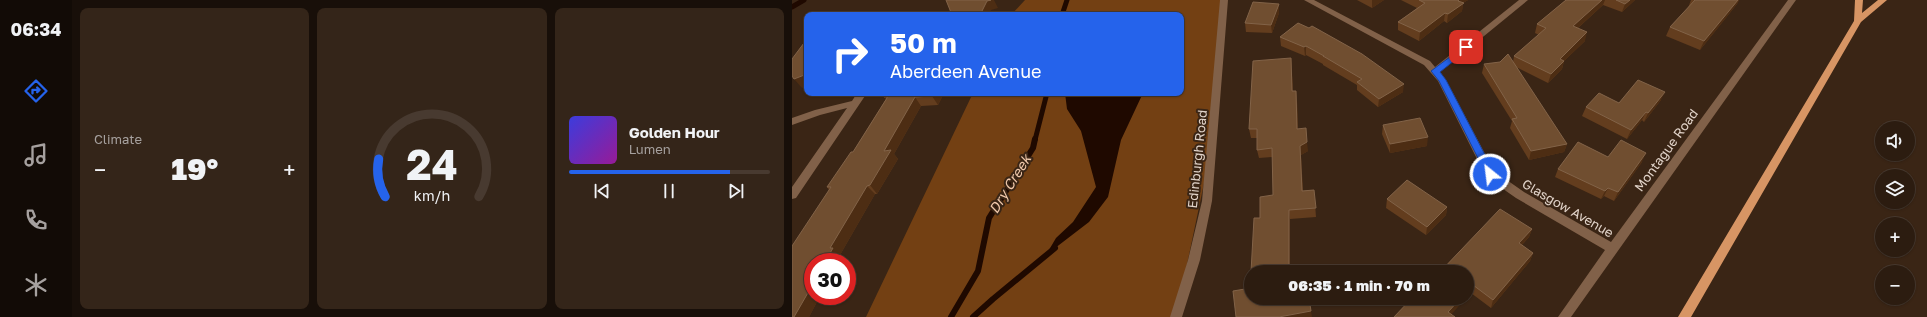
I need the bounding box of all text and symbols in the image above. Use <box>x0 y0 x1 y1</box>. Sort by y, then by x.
text: 06:34 <box>10 18 62 40</box>
text: 50 m <box>890 26 957 59</box>
icon: right <box>824 28 876 80</box>
pin <box>1449 30 1483 64</box>
icon: arrive <box>1455 36 1477 58</box>
text: Aberdeen Avenue <box>890 60 1041 82</box>
icon: directions <box>22 77 50 105</box>
street label: Montague Road <box>1631 106 1701 194</box>
street label: Edinburgh Road <box>1184 109 1210 209</box>
map controls <box>1875 121 1915 305</box>
button: sound <box>1875 121 1915 161</box>
text: Golden Hour <box>629 123 720 141</box>
text: Climate <box>94 131 142 147</box>
text: 24 <box>406 138 458 188</box>
icon: music <box>22 141 50 169</box>
text: Lumen <box>629 141 671 157</box>
water label: Dry Creek <box>985 149 1035 216</box>
text: 19° <box>171 151 218 187</box>
position arrow <box>1469 153 1511 195</box>
text: − <box>94 156 106 183</box>
text: + <box>283 156 295 183</box>
button: layers <box>1875 169 1915 209</box>
street label: Glasgow Avenue <box>1519 175 1617 241</box>
icon: previous <box>591 180 613 202</box>
icon: pause <box>658 180 680 202</box>
icon: next <box>725 180 747 202</box>
text: km/h <box>414 186 450 203</box>
icon: phone <box>22 206 50 234</box>
button: + <box>1875 217 1915 257</box>
speed limit sign: 30 <box>804 253 856 305</box>
button: − <box>1875 265 1915 305</box>
icon: climate <box>22 271 50 299</box>
text: 06:35 · 1 min · 70 m <box>1288 276 1430 294</box>

